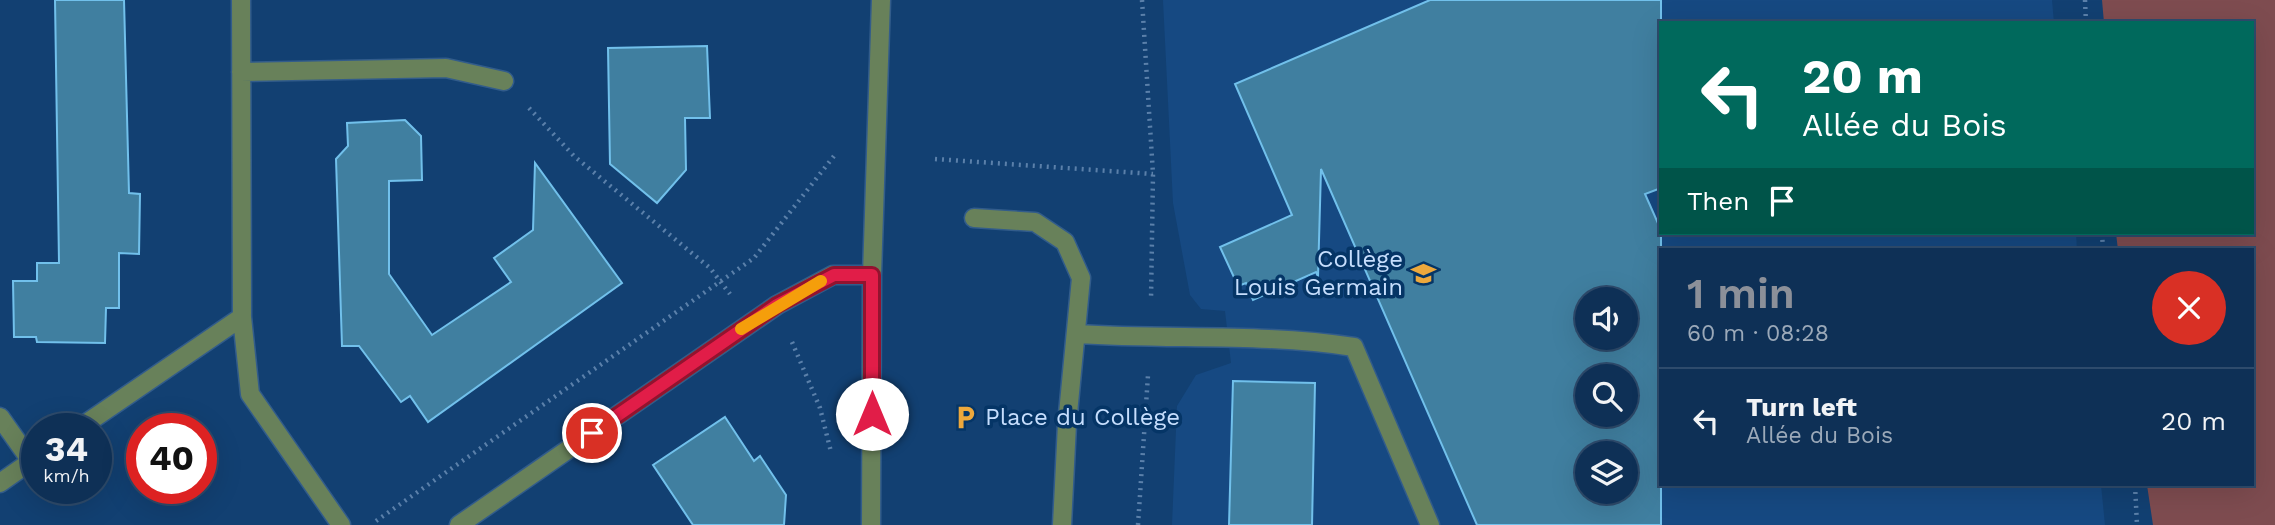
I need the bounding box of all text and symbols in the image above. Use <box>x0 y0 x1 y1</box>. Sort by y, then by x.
text: 20 m <box>1802 47 1923 105</box>
icon: left <box>1687 49 1778 140</box>
text: Allée du Bois <box>1802 106 2007 144</box>
icon: arrive <box>1763 182 1801 220</box>
text: Then <box>1687 186 1749 216</box>
place label: Collège Louis Germain <box>1234 245 1403 301</box>
school or university icon: Collège Louis Germain <box>1409 259 1437 287</box>
text: 1 min <box>1687 269 1795 318</box>
button: close <box>2152 271 2226 345</box>
map controls <box>1575 287 1638 504</box>
button: sound <box>1575 287 1638 350</box>
text: 60 m · 08:28 <box>1687 320 1829 347</box>
button: search <box>1575 364 1638 427</box>
position arrow <box>835 377 909 451</box>
text: Turn left <box>1746 392 1857 422</box>
icon: left <box>1687 402 1725 440</box>
pin <box>562 403 622 463</box>
parking icon: Place du Collège <box>951 403 979 431</box>
place label: Place du Collège <box>985 403 1180 431</box>
text: 20 m <box>2161 406 2226 436</box>
speed limit sign: 40 <box>126 413 217 504</box>
icon: arrive <box>573 414 611 452</box>
text: Allée du Bois <box>1746 422 1893 449</box>
text: 34 <box>45 428 88 470</box>
button: layers <box>1575 441 1638 504</box>
text: km/h <box>43 465 90 486</box>

